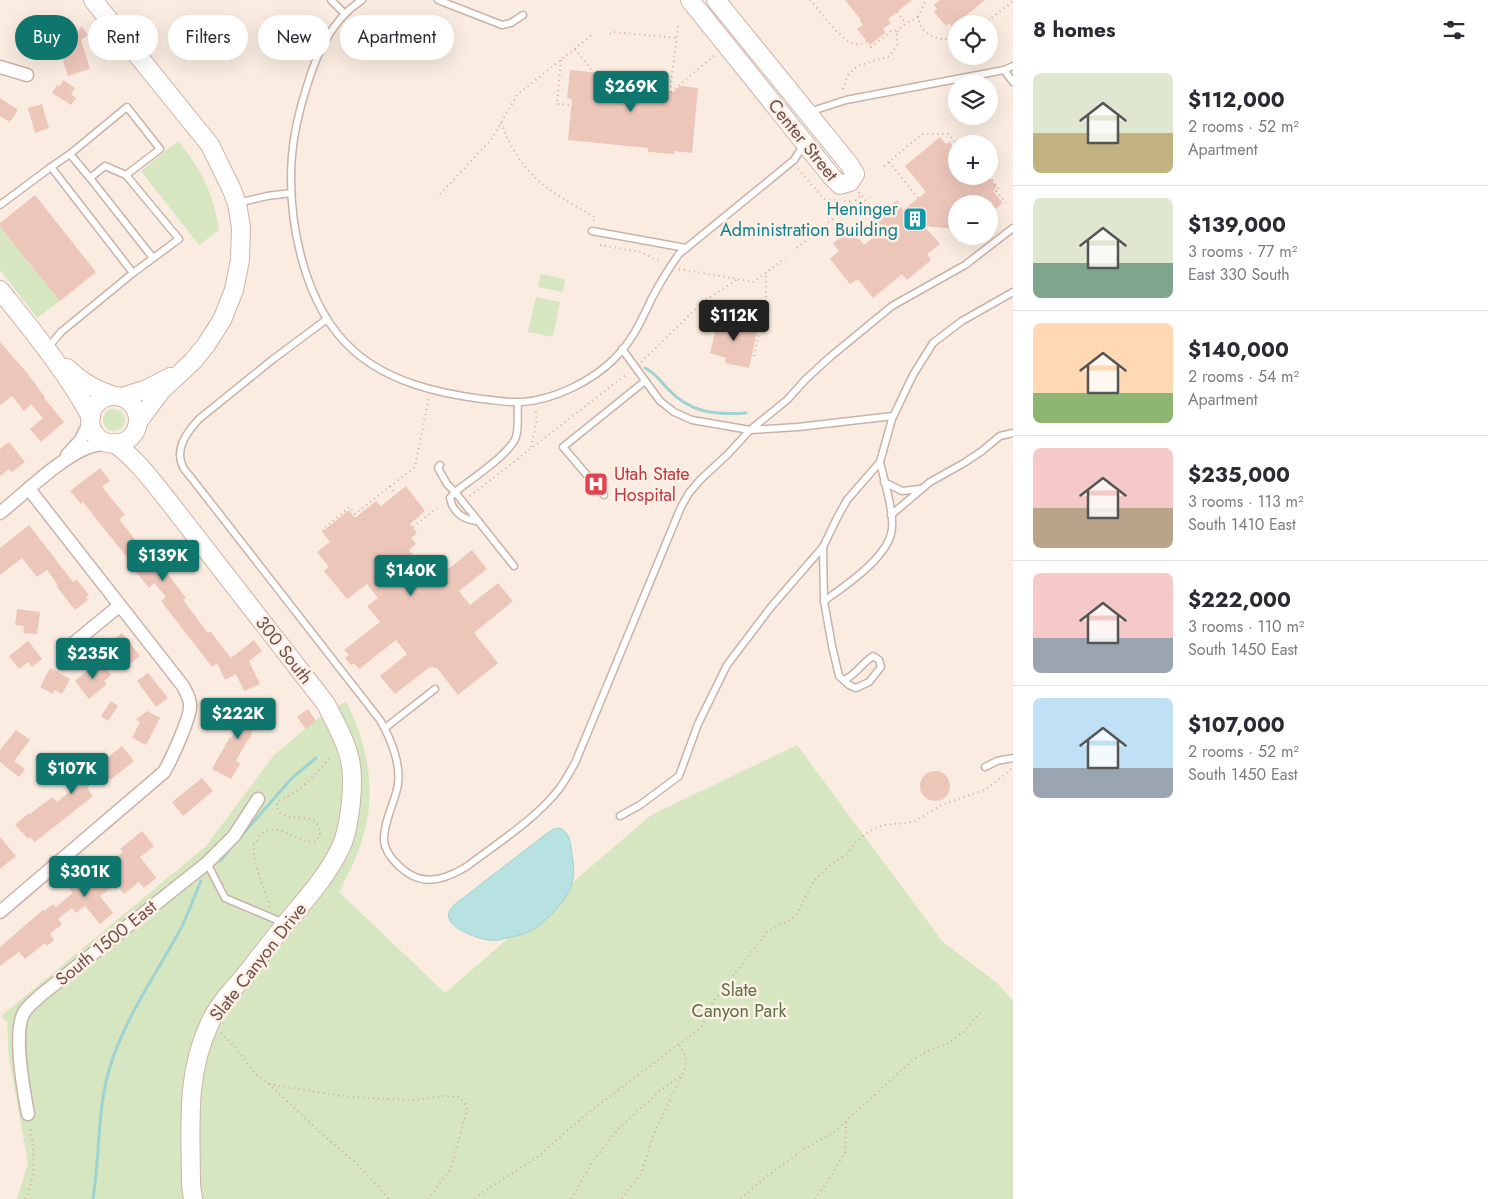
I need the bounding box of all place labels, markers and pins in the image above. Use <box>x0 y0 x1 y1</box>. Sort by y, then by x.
pin: $269K <box>596 70 666 113</box>
place label: Heninger Administration Building <box>720 196 899 243</box>
building icon: Heninger Administration Building <box>902 206 928 232</box>
pin: $112K <box>699 300 769 342</box>
place label: Utah State Hospital <box>614 461 690 508</box>
hospital icon: Utah State Hospital <box>583 471 609 497</box>
pin: $139K <box>128 540 198 582</box>
pin: $140K <box>376 554 446 597</box>
pin: $235K <box>58 638 128 680</box>
pin: $222K <box>203 698 273 740</box>
pin: $107K <box>37 752 107 795</box>
pin: $301K <box>50 856 120 898</box>

